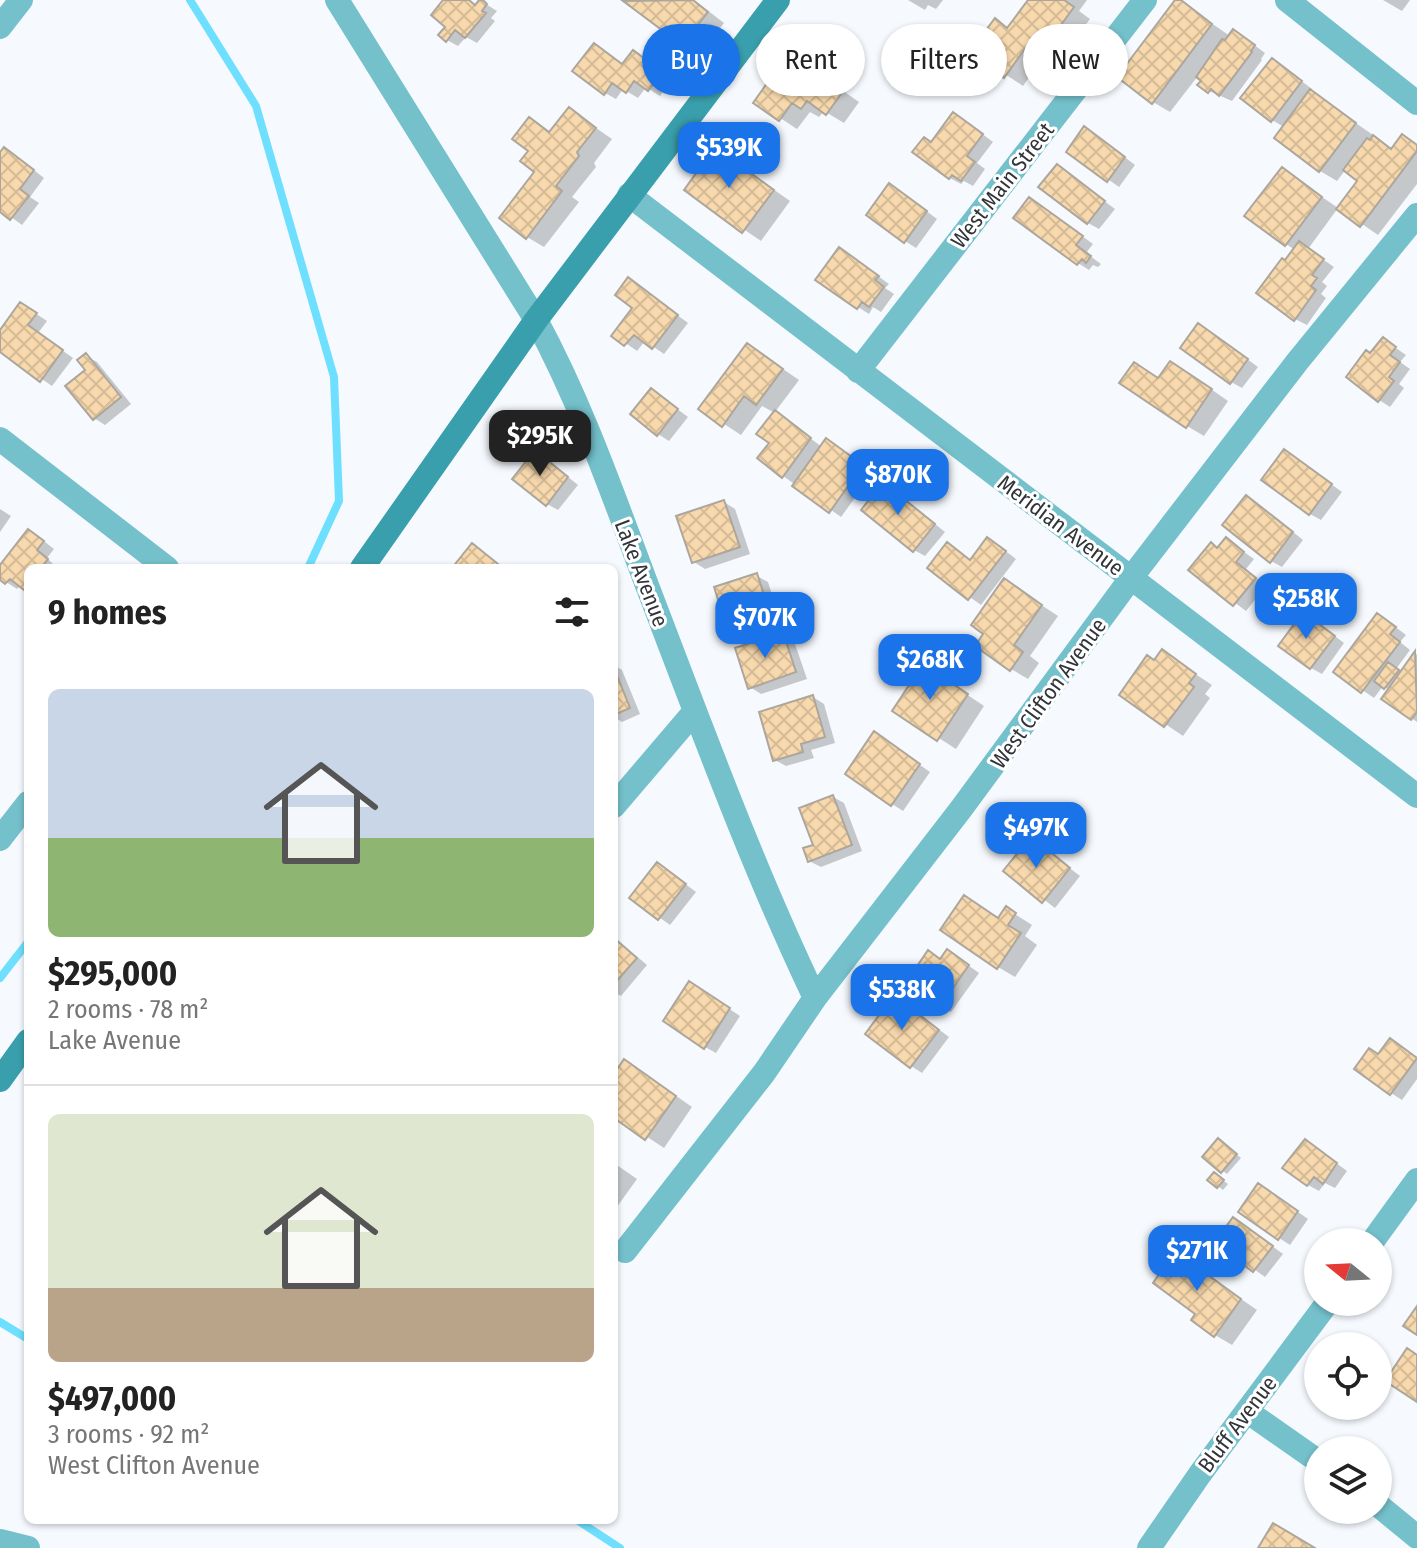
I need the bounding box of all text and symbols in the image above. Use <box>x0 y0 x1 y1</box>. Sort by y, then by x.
chip: Buy <box>642 24 740 96</box>
chip: Rent <box>756 24 865 96</box>
chip: Filters <box>881 24 1007 96</box>
chip: New <box>1023 24 1128 96</box>
street label: West Main Street <box>945 117 1060 253</box>
pin: $539K <box>673 122 785 190</box>
text: $539K <box>696 132 762 163</box>
pin: $295K <box>484 410 596 478</box>
text: $295K <box>507 420 573 451</box>
pin: $870K <box>842 449 954 517</box>
text: $870K <box>865 459 931 490</box>
street label: Meridian Avenue <box>992 469 1129 582</box>
street label: Lake Avenue <box>609 516 674 631</box>
pin: $258K <box>1250 573 1362 641</box>
text: $258K <box>1273 583 1339 614</box>
icon: filters <box>550 590 594 634</box>
text: 9 homes <box>48 592 167 633</box>
pin: $707K <box>709 592 821 660</box>
text: $707K <box>733 602 797 633</box>
street label: West Clifton Avenue <box>985 613 1112 774</box>
pin: $268K <box>874 634 986 702</box>
text: $268K <box>896 644 964 675</box>
icon: home <box>249 741 393 885</box>
pin: $497K <box>980 802 1092 870</box>
text: $497K <box>1003 812 1069 843</box>
text: $295,000 <box>48 953 177 994</box>
pin: $538K <box>846 964 958 1032</box>
text: $538K <box>869 974 935 1005</box>
text: 2 rooms · 78 m² <box>48 994 209 1025</box>
text: Lake Avenue <box>48 1025 181 1056</box>
icon: home <box>249 1166 393 1310</box>
pin: $271K <box>1141 1225 1253 1293</box>
north arrow <box>1304 1228 1392 1316</box>
map controls <box>1304 1228 1392 1524</box>
text: $271K <box>1166 1235 1228 1266</box>
button: locate <box>1304 1332 1392 1420</box>
street label: Bluff Avenue <box>1192 1371 1283 1478</box>
text: $497,000 <box>48 1378 176 1419</box>
text: 3 rooms · 92 m² <box>48 1419 209 1450</box>
button: layers <box>1304 1436 1392 1524</box>
text: West Clifton Avenue <box>48 1450 260 1481</box>

